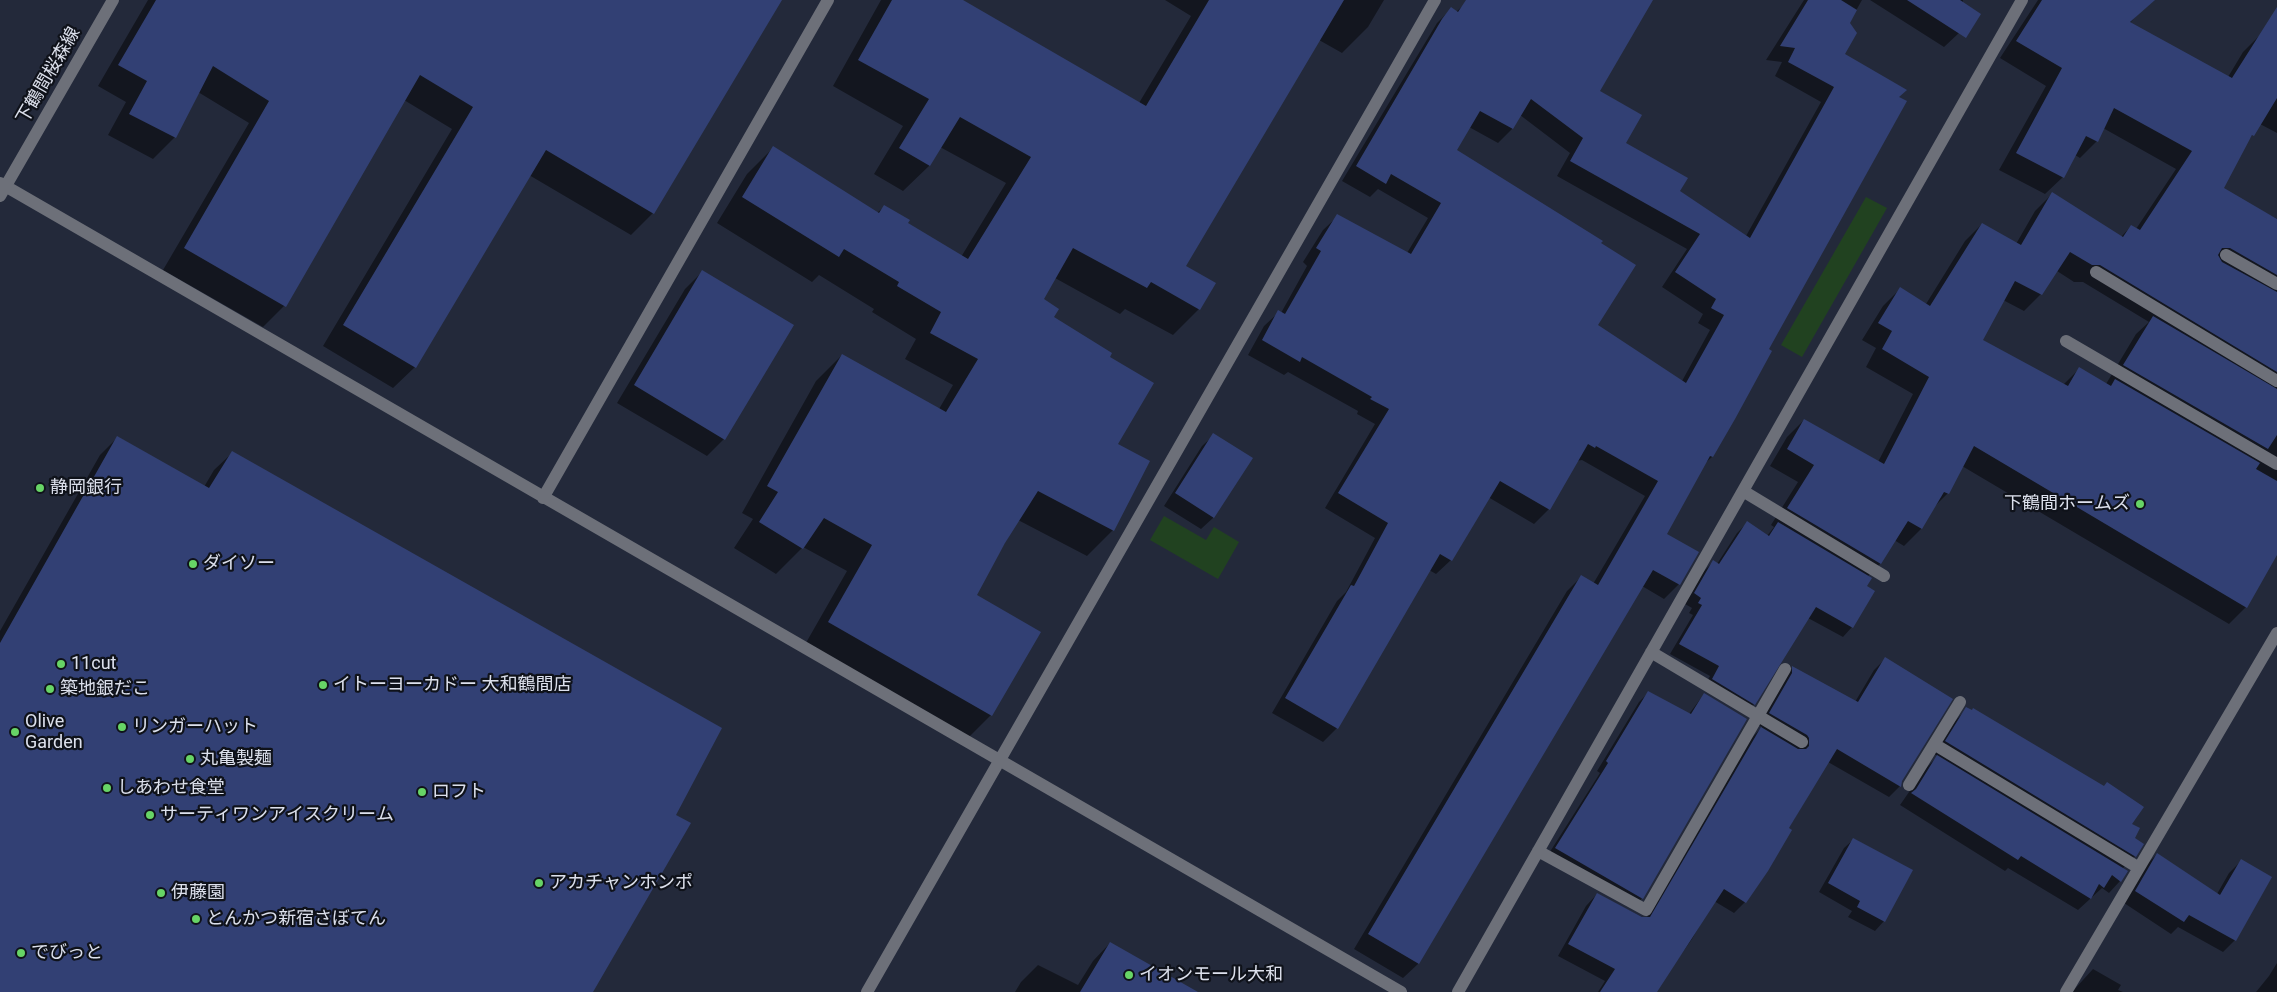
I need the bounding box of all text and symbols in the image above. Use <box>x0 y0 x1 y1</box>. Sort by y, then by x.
street label: 下鶴間桜森線 <box>13 24 85 128</box>
place label: 静岡銀行 <box>50 477 122 499</box>
marker: 静岡銀行 <box>34 482 46 494</box>
place label: 下鶴間ホームズ <box>2004 493 2130 515</box>
marker: 下鶴間ホームズ <box>2134 498 2146 510</box>
place label: ダイソー <box>203 553 275 575</box>
marker: ダイソー <box>187 558 199 570</box>
place label: 11cut <box>71 653 116 675</box>
marker: 11cut <box>55 658 67 670</box>
place label: イトーヨーカドー 大和鶴間店 <box>333 674 571 696</box>
place label: 築地銀だこ <box>60 678 150 700</box>
marker: イトーヨーカドー 大和鶴間店 <box>317 679 329 691</box>
marker: 築地銀だこ <box>44 683 56 695</box>
place label: Olive Garden <box>25 711 83 754</box>
place label: リンガーハット <box>132 716 258 738</box>
marker: リンガーハット <box>116 721 128 733</box>
marker: Olive Garden <box>9 726 21 738</box>
place label: 丸亀製麺 <box>200 748 272 770</box>
marker: 丸亀製麺 <box>184 753 196 765</box>
place label: しあわせ食堂 <box>117 777 225 799</box>
place label: ロフト <box>432 781 486 803</box>
marker: しあわせ食堂 <box>101 782 113 794</box>
marker: ロフト <box>416 786 428 798</box>
place label: サーティワンアイスクリーム <box>160 804 394 826</box>
marker: サーティワンアイスクリーム <box>144 809 156 821</box>
place label: アカチャンホンポ <box>549 872 693 894</box>
marker: アカチャンホンポ <box>533 877 545 889</box>
place label: 伊藤園 <box>171 882 225 904</box>
marker: 伊藤園 <box>155 887 167 899</box>
place label: とんかつ新宿さぼてん <box>206 908 386 930</box>
marker: とんかつ新宿さぼてん <box>190 913 202 925</box>
place label: でびっと <box>31 942 103 964</box>
marker: でびっと <box>15 947 27 959</box>
place label: イオンモール大和 <box>1139 964 1283 986</box>
marker: イオンモール大和 <box>1123 969 1135 981</box>

